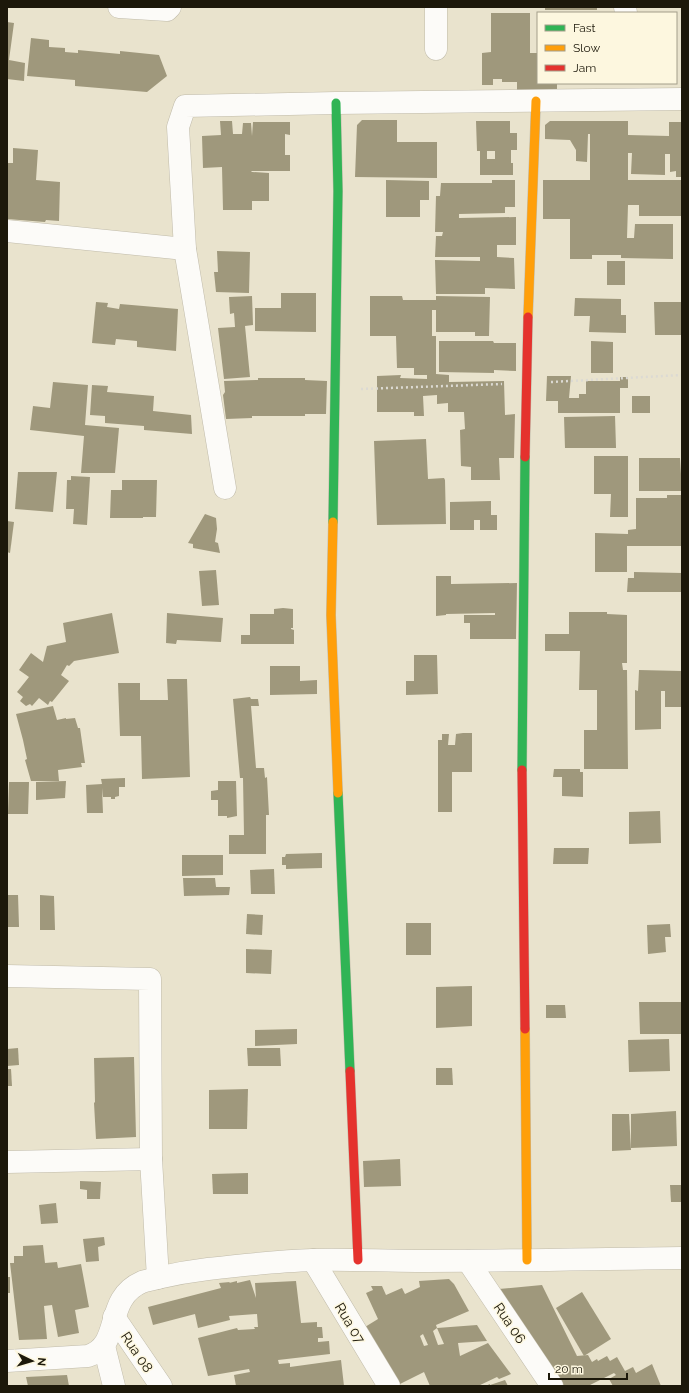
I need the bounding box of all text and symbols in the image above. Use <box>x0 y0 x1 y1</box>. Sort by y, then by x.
legend <box>537 12 677 84</box>
text: Fast <box>573 21 596 35</box>
text: Slow <box>573 41 600 55</box>
text: Jam <box>573 61 596 75</box>
street label: Rua 07 <box>332 1300 369 1347</box>
street label: Rua 06 <box>491 1300 529 1346</box>
street label: Rua 08 <box>118 1329 156 1375</box>
north arrow <box>12 1341 52 1381</box>
scale bar <box>549 1355 627 1381</box>
text: N <box>35 1357 48 1367</box>
text: 20 m <box>555 1362 583 1376</box>

